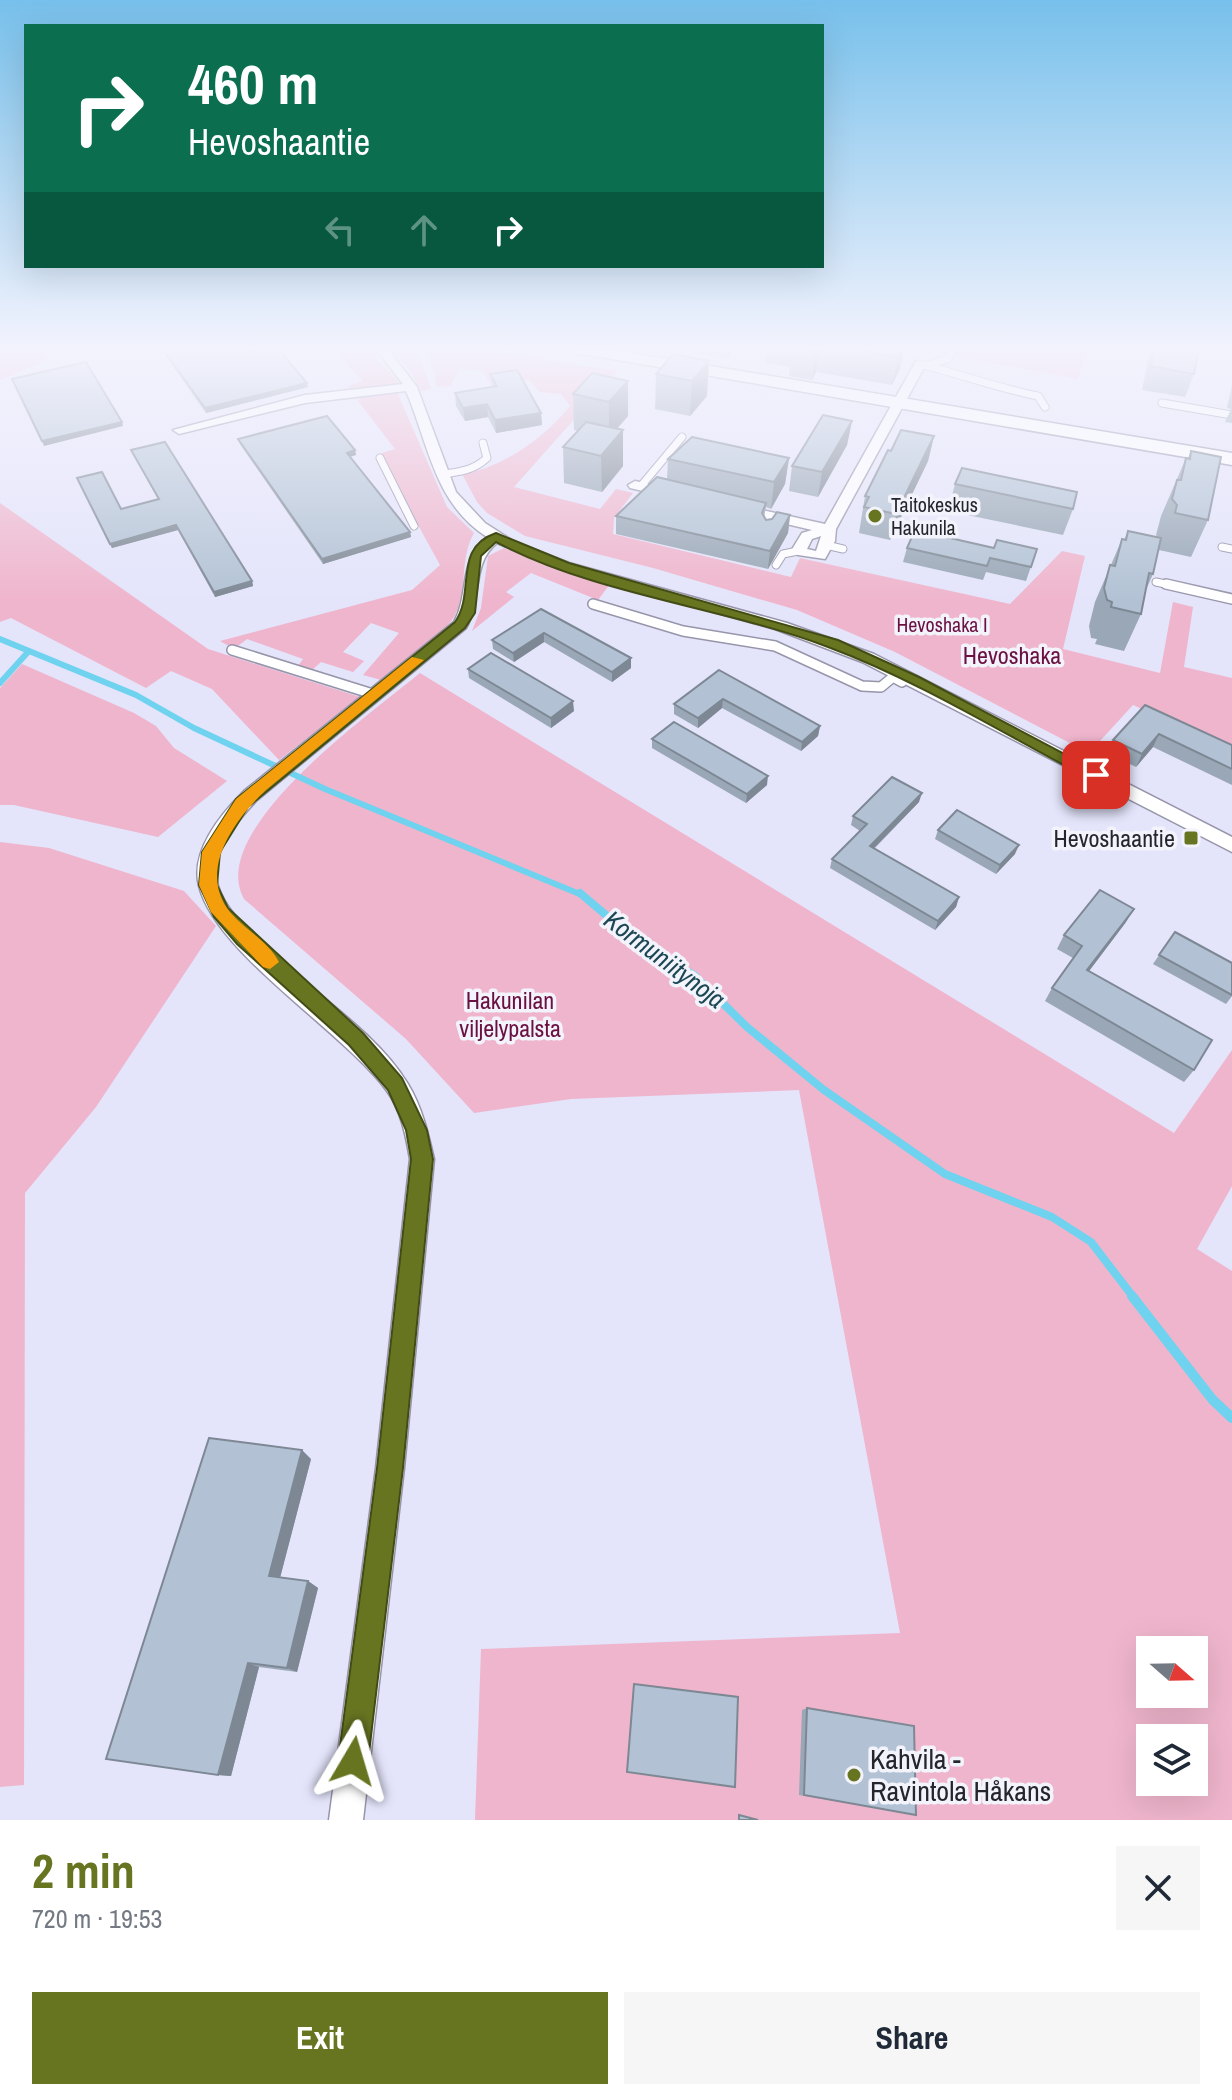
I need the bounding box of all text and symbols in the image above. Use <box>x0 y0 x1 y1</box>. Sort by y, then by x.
text: 460 m <box>188 46 318 121</box>
icon: right <box>56 56 160 160</box>
text: Hevoshaantie <box>188 118 370 166</box>
icon: left <box>318 208 362 252</box>
icon: ahead <box>402 208 446 252</box>
icon: right <box>486 208 530 252</box>
place label: Taitokeskus Hakunila <box>891 491 978 541</box>
marker: Taitokeskus Hakunila <box>866 507 884 525</box>
park label: Hevoshaka I <box>896 611 988 638</box>
park label: Hevoshaka <box>963 639 1061 671</box>
pin <box>1062 741 1130 809</box>
icon: arrive <box>1074 753 1118 797</box>
place label: Hevoshaantie <box>1054 822 1175 854</box>
marker: Hevoshaantie <box>1182 829 1200 847</box>
water label: Kormuniitynoja <box>597 902 733 1016</box>
park label: Hakunilan viljelypalsta <box>459 984 561 1044</box>
north arrow <box>1136 1636 1208 1708</box>
map controls <box>1136 1636 1208 1796</box>
position arrow <box>311 1719 395 1803</box>
button: layers <box>1136 1724 1208 1796</box>
place label: Kahvila - Ravintola Håkans <box>870 1740 1051 1810</box>
marker: Kahvila - Ravintola Håkans <box>845 1766 863 1784</box>
text: 2 min <box>32 1838 135 1903</box>
button: close <box>1116 1846 1200 1930</box>
text: 720 m · 19:53 <box>32 1901 162 1936</box>
button: Exit <box>32 1992 608 2084</box>
button: Share <box>624 1992 1200 2084</box>

